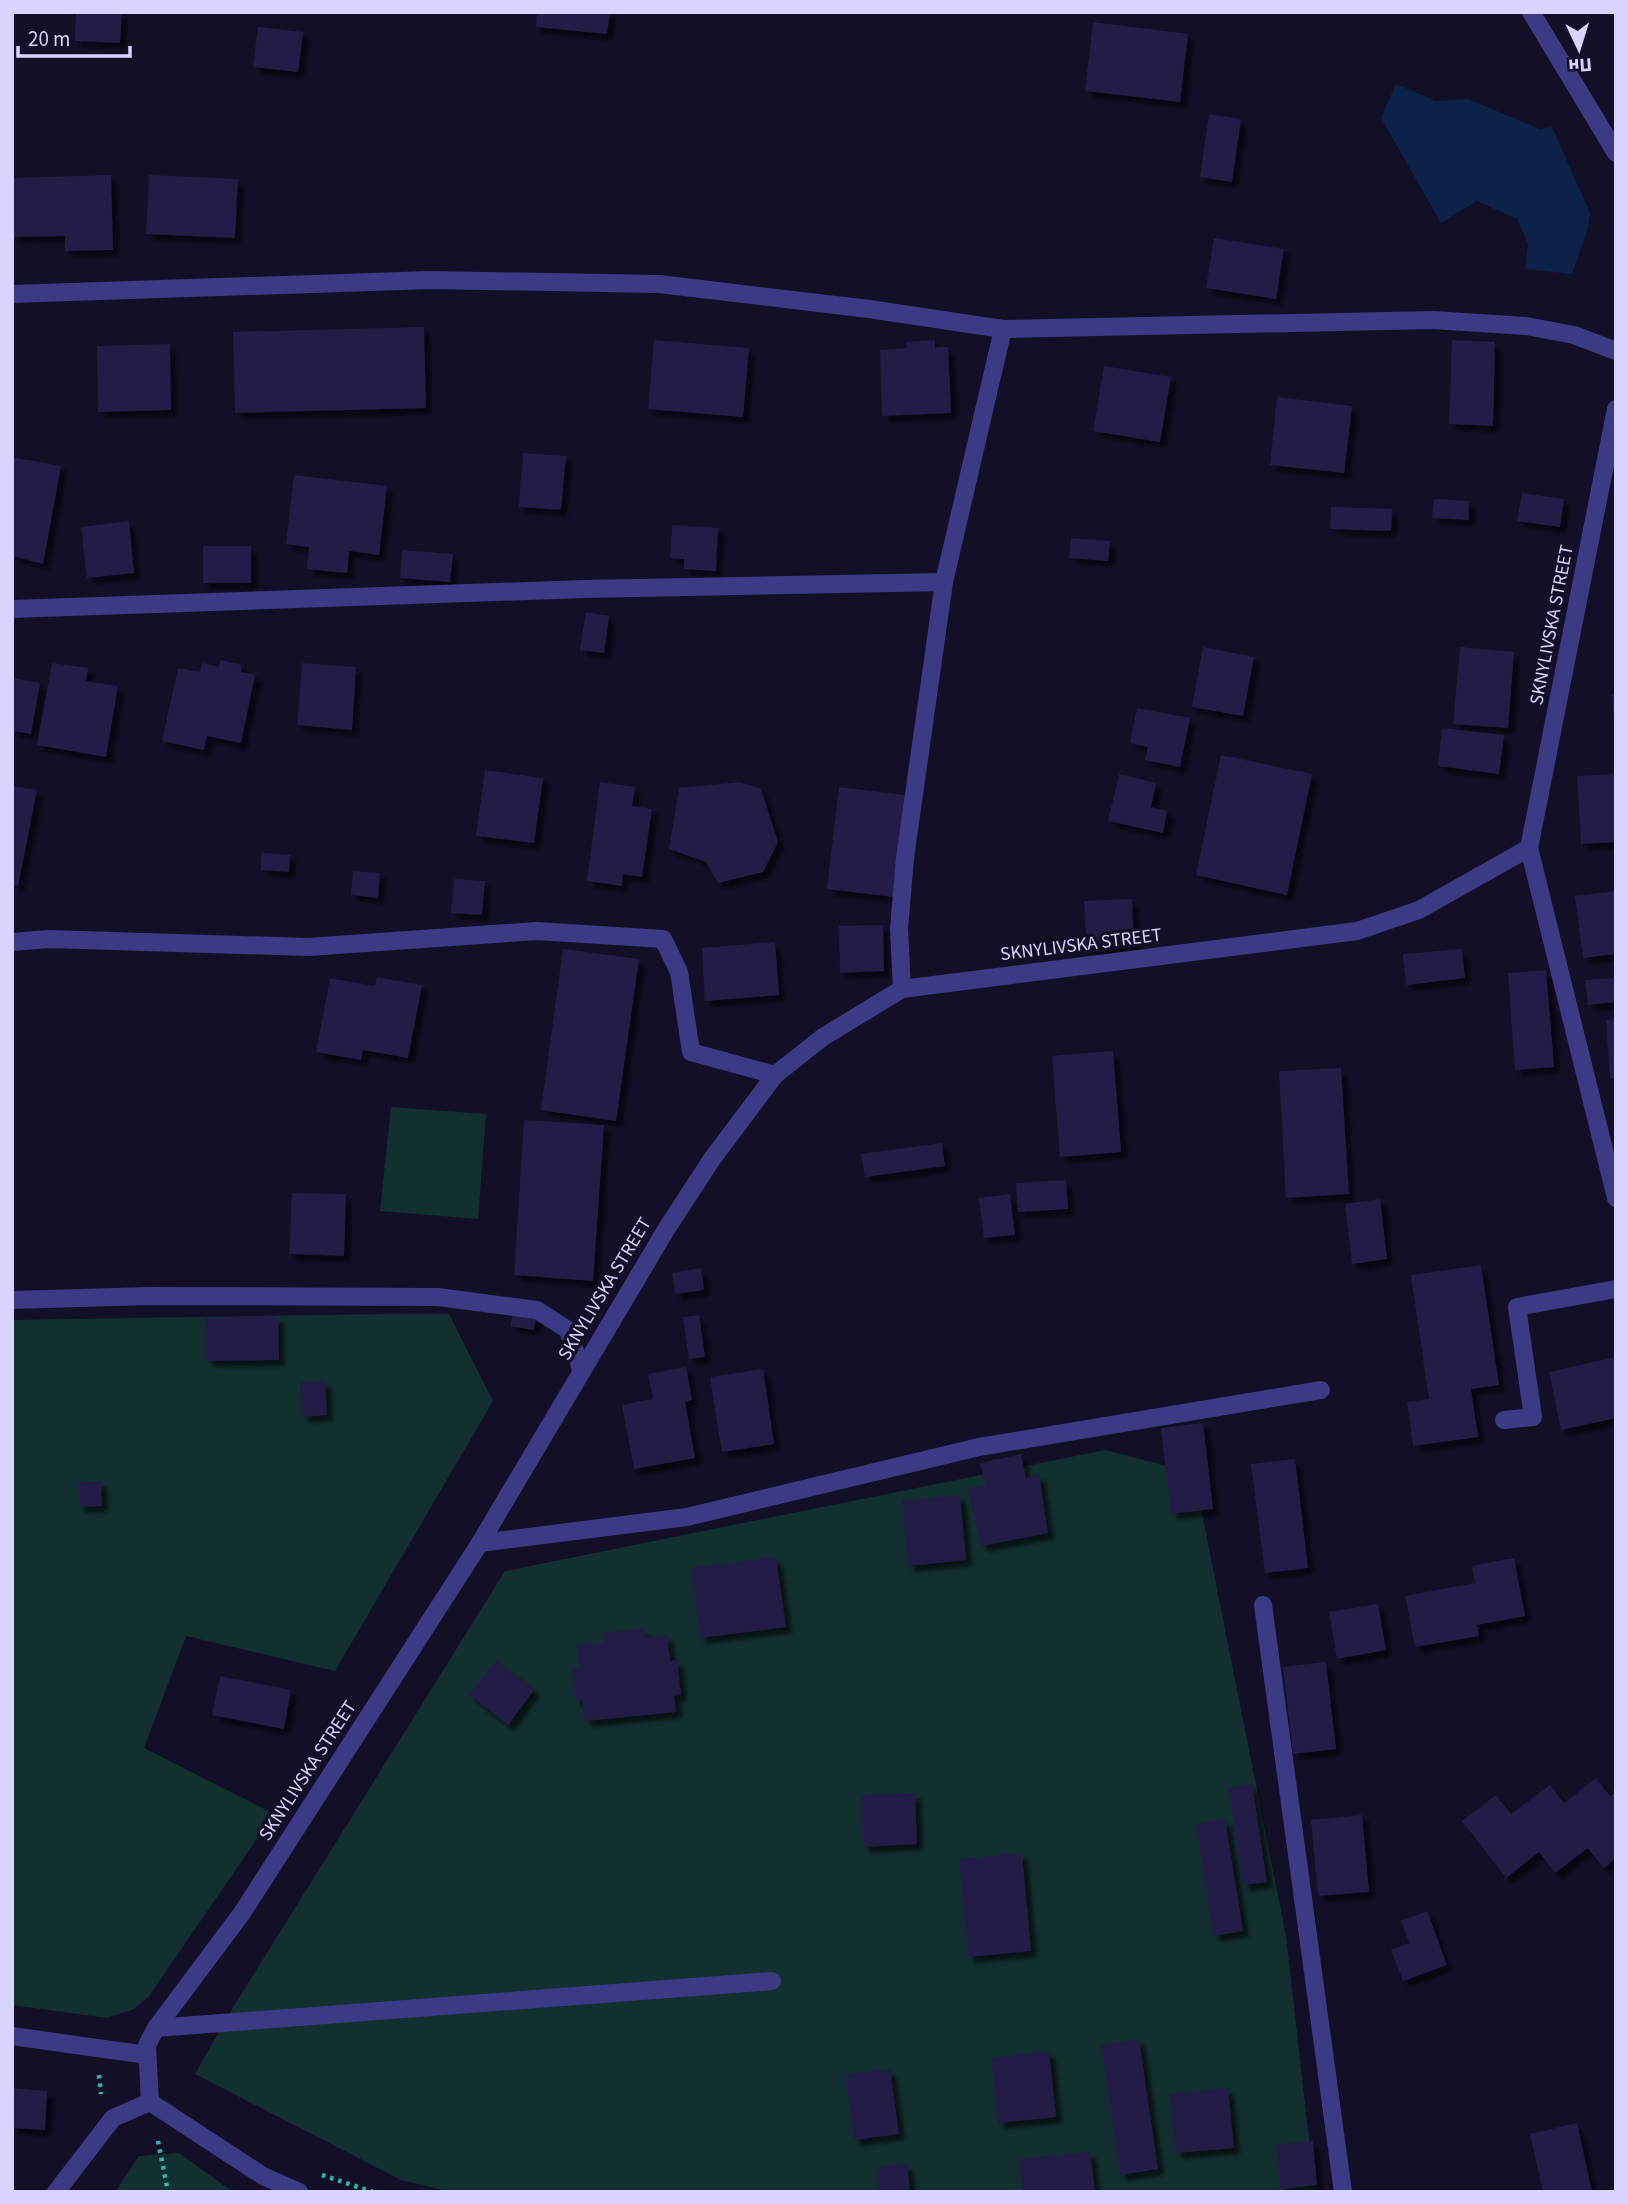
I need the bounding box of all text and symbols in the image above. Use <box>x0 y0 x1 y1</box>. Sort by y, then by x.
scale bar <box>18 14 130 58</box>
north arrow <box>1544 14 1614 84</box>
text: 20 m <box>28 24 70 54</box>
text: Пн <box>1567 50 1593 79</box>
street label: SKNYLIVSKA STREET <box>1523 543 1581 707</box>
street label: SKNYLIVSKA STREET <box>999 922 1163 968</box>
street label: SKNYLIVSKA STREET <box>552 1212 658 1366</box>
street label: SKNYLIVSKA STREET <box>252 1696 364 1846</box>

